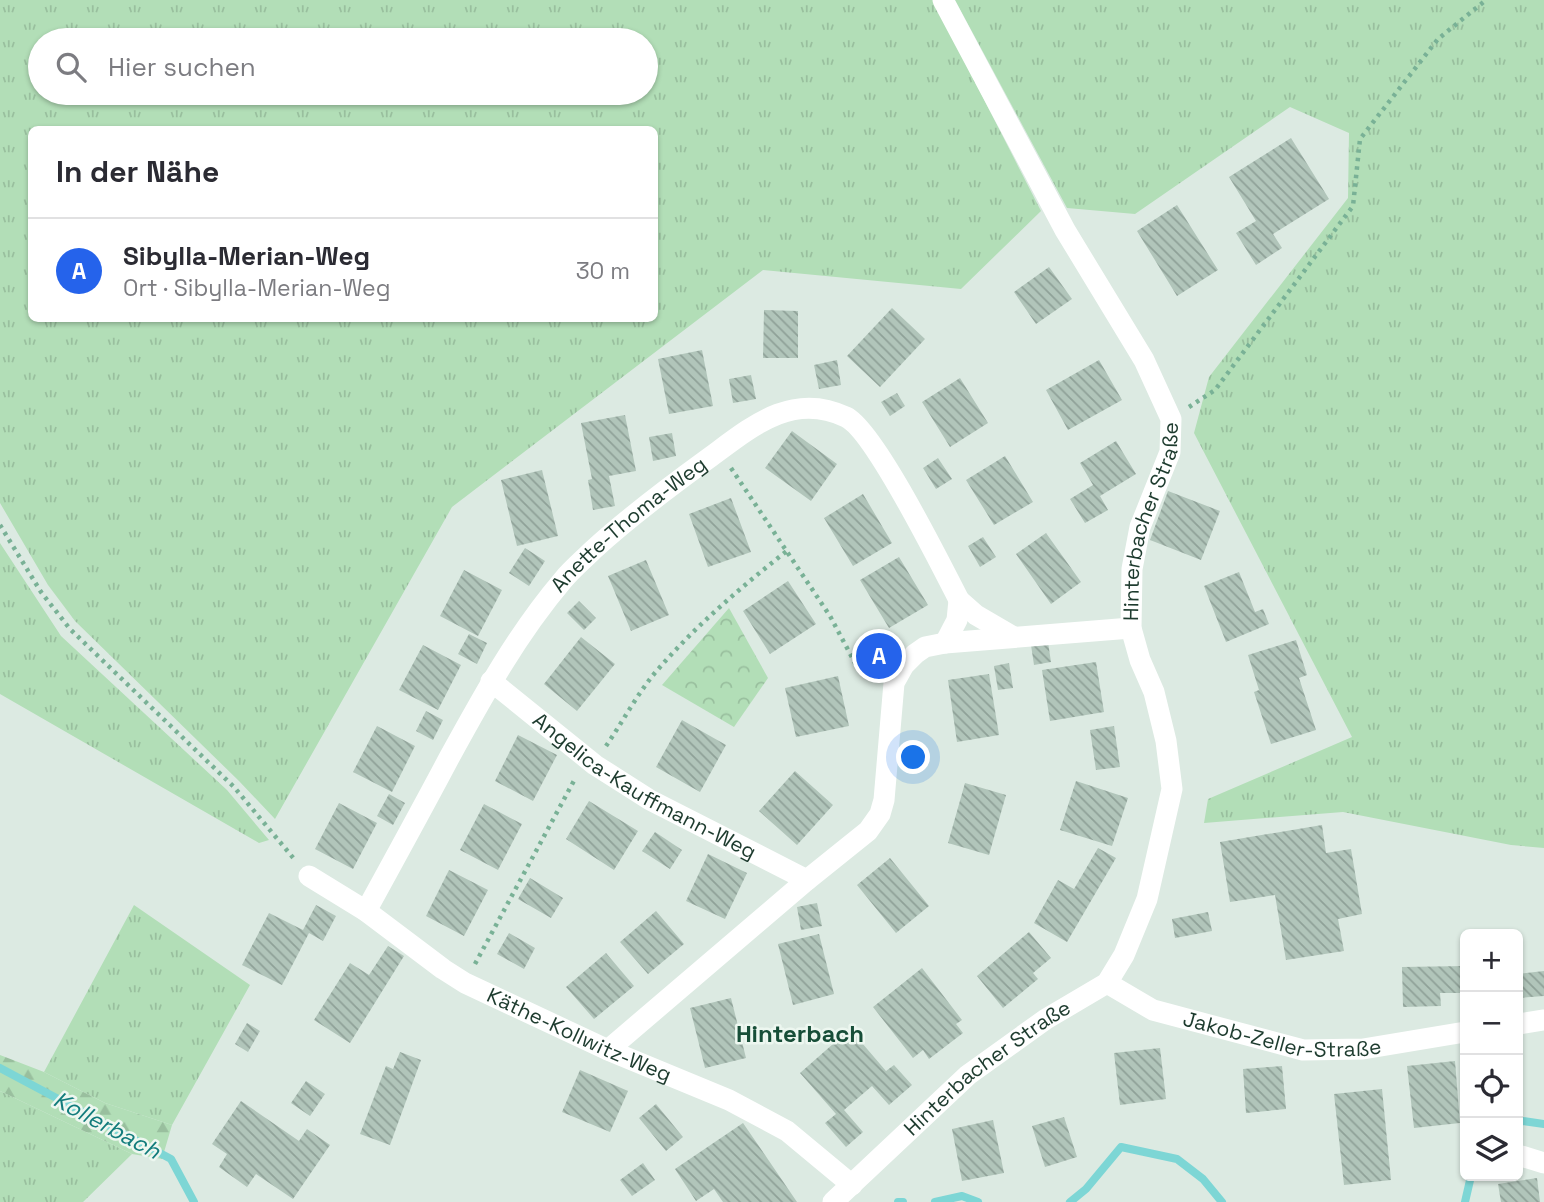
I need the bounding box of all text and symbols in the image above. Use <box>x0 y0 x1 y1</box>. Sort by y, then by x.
search box <box>28 28 658 105</box>
icon: search <box>52 48 90 86</box>
text: Hier suchen <box>108 50 256 84</box>
text: In der Nähe <box>56 152 219 191</box>
text: Sibylla-Merian-Weg <box>123 239 370 273</box>
text: A <box>72 256 86 286</box>
text: 30 m <box>576 256 630 286</box>
text: Ort · Sibylla-Merian-Weg <box>123 273 391 303</box>
street label: Hinterbacher Straße <box>1117 422 1184 621</box>
street label: Anette-Thoma-Weg <box>544 450 712 598</box>
pin: A <box>856 630 902 682</box>
street label: Angelica-Kauffmann-Weg <box>528 706 761 865</box>
your location <box>896 740 930 774</box>
map controls <box>1460 929 1523 1181</box>
button: + <box>1460 929 1523 992</box>
street label: Käthe-Kollwitz-Weg <box>483 981 676 1088</box>
button: − <box>1460 992 1523 1055</box>
street label: Hinterbacher Straße <box>898 994 1075 1141</box>
street label: Jakob-Zeller-Straße <box>1180 1005 1383 1063</box>
district label: Hinterbach <box>736 1018 864 1049</box>
button: locate <box>1460 1055 1523 1118</box>
water label: Kollerbach <box>48 1084 166 1166</box>
button: layers <box>1460 1118 1523 1181</box>

